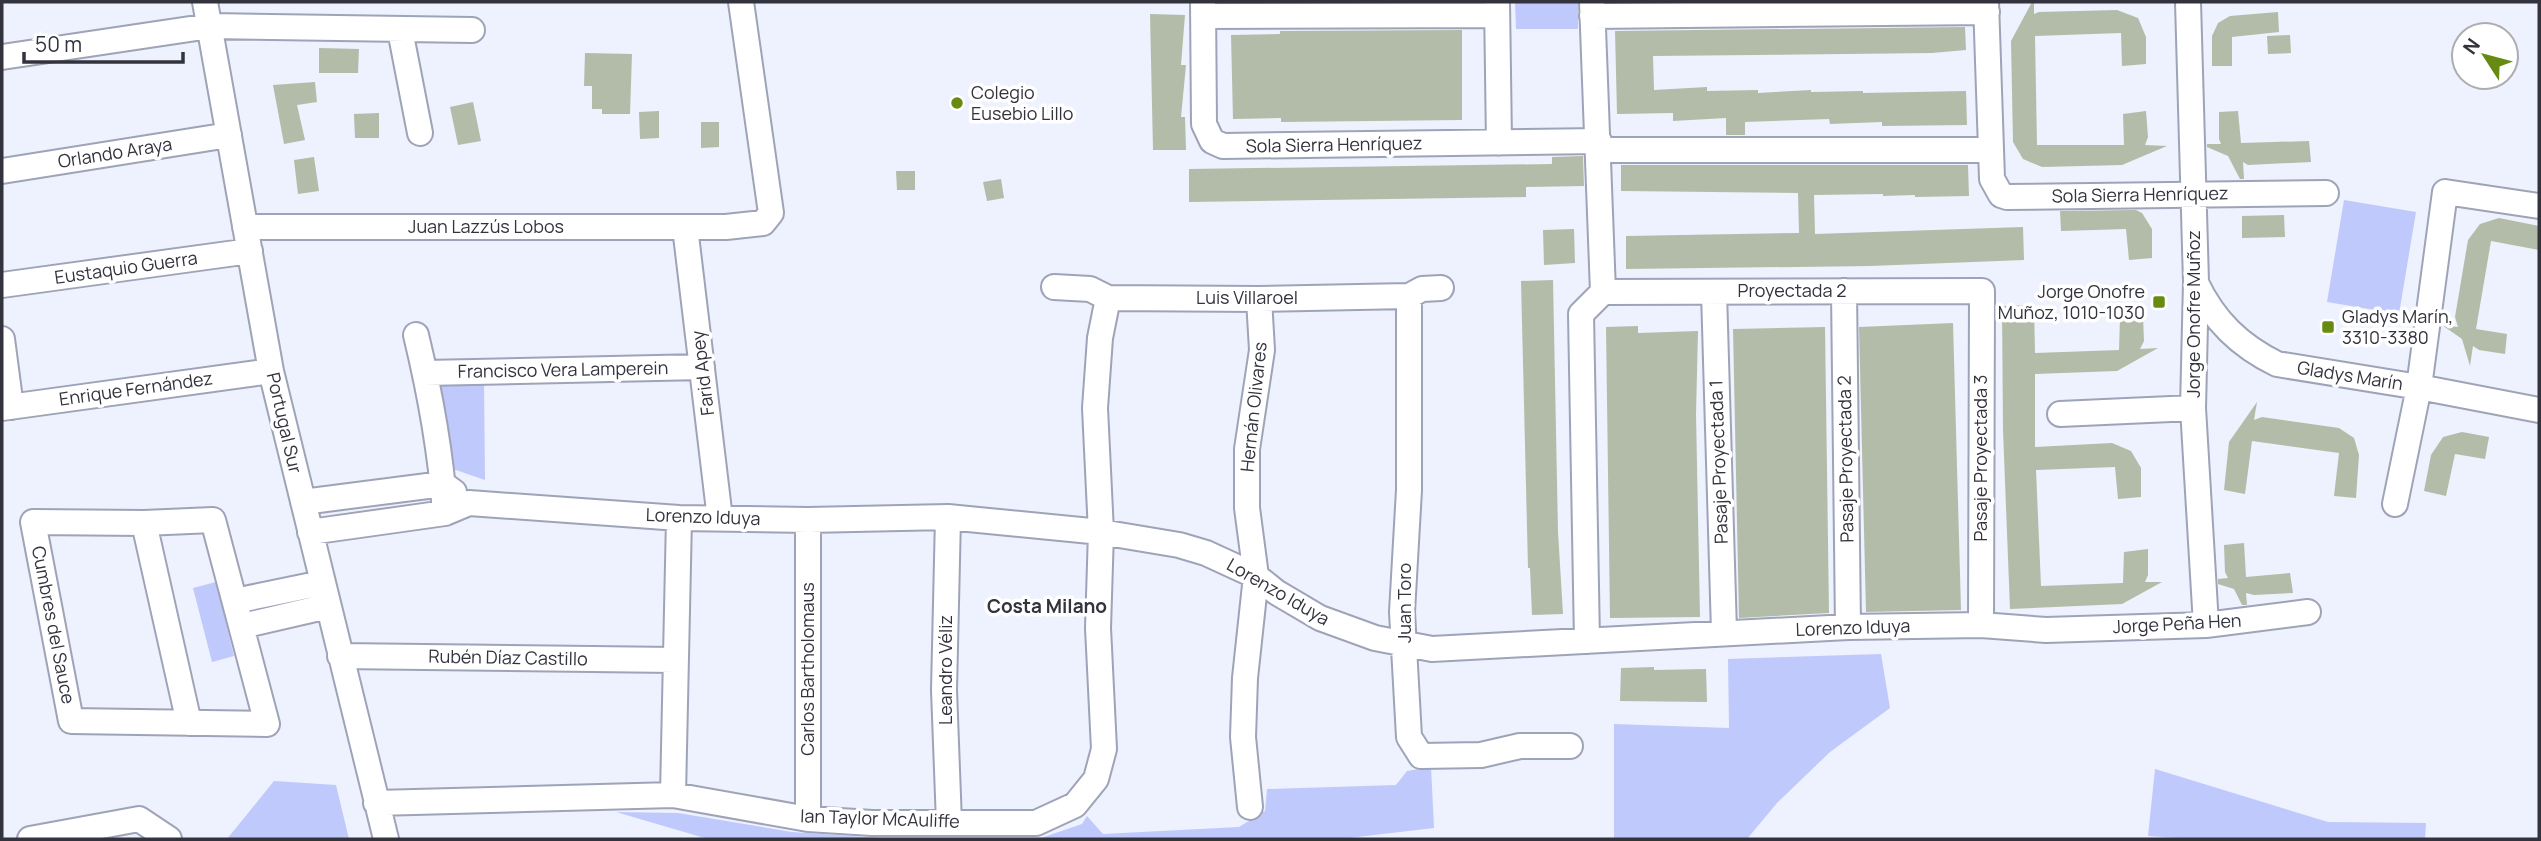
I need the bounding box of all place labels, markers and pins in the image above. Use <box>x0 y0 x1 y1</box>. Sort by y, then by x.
place label: Colegio Eusebio Lillo <box>971 80 1073 125</box>
marker: Colegio Eusebio Lillo <box>949 95 965 111</box>
place label: Jorge Onofre Muñoz, 1010-1030 <box>1998 279 2145 324</box>
marker: Jorge Onofre Muñoz, 1010-1030 <box>2151 294 2167 310</box>
place label: Gladys Marín, 3310-3380 <box>2342 304 2453 349</box>
marker: Gladys Marín, 3310-3380 <box>2320 319 2336 335</box>

